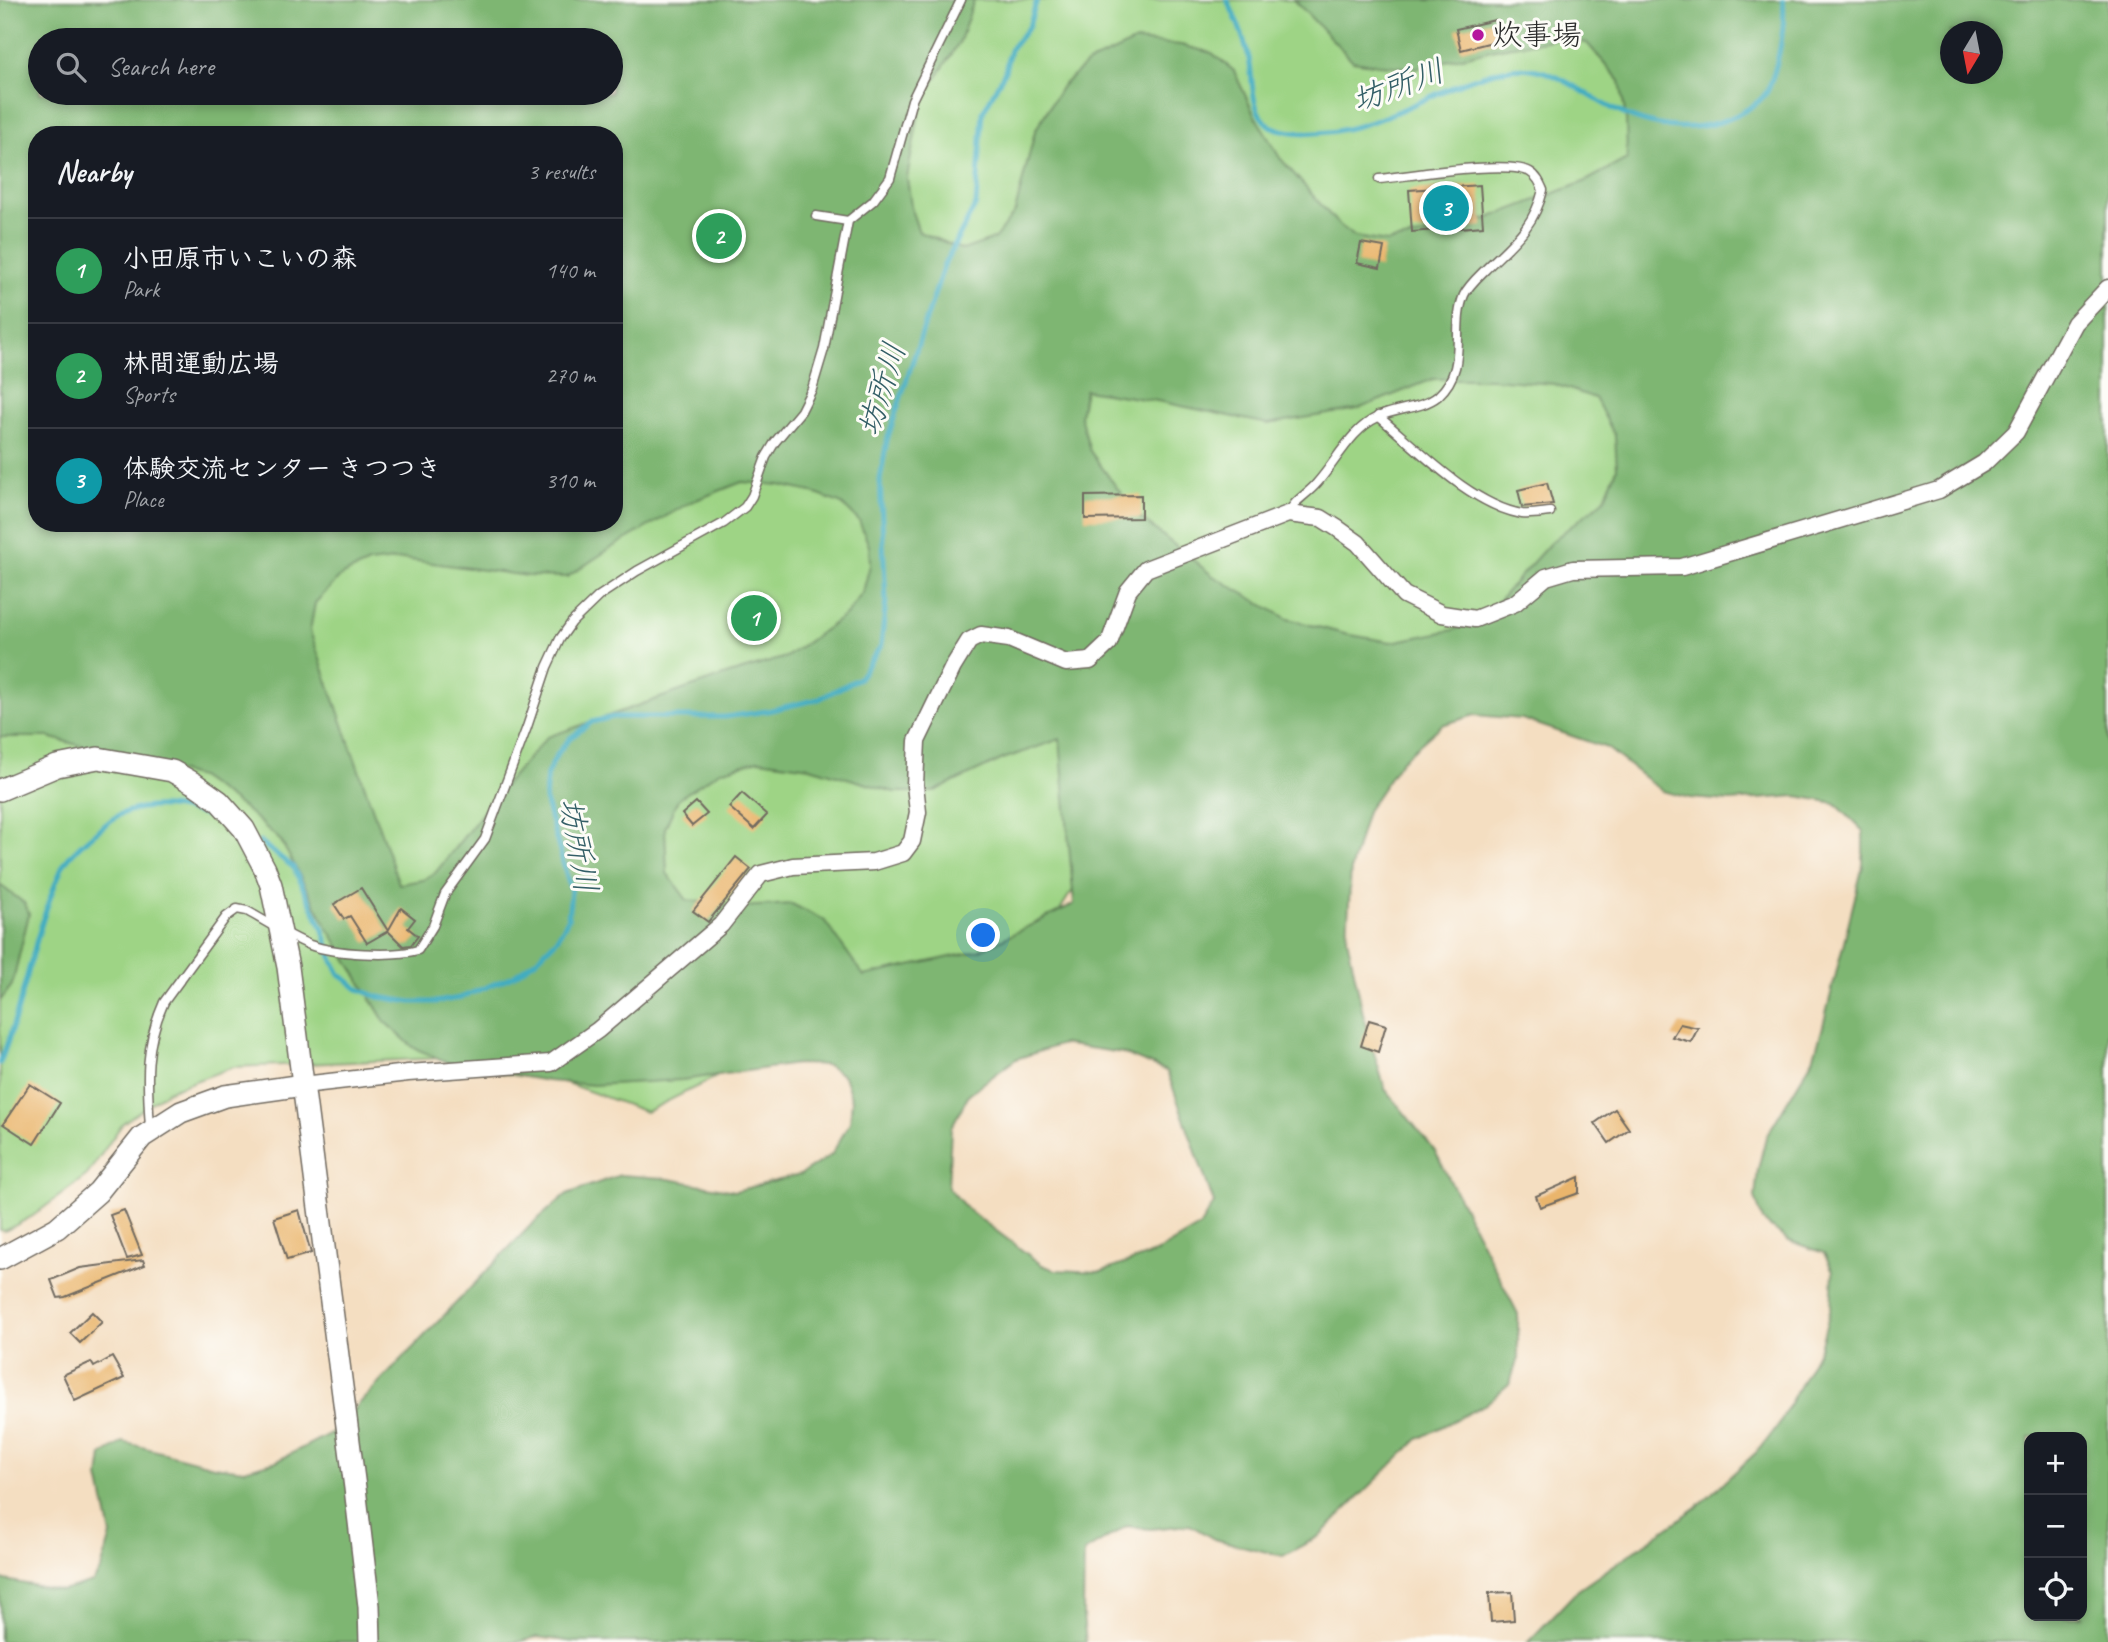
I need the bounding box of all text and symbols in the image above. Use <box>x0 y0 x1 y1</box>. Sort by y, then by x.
place label: 炊事場 <box>1492 16 1582 54</box>
north arrow <box>1940 21 2003 84</box>
marker: 炊事場 <box>1470 27 1486 43</box>
search box <box>28 28 623 105</box>
icon: search <box>52 48 90 86</box>
text: Search here <box>108 50 214 83</box>
water label: 坊所川 <box>1346 50 1450 121</box>
text: Nearby <box>56 153 132 191</box>
text: 3 results <box>528 157 595 186</box>
pin: 3 <box>1423 182 1469 234</box>
pin: 2 <box>696 210 742 262</box>
text: 小田原市いこいの森 <box>123 242 357 275</box>
text: 1 <box>74 256 84 285</box>
text: 140 m <box>546 256 595 285</box>
text: Park <box>123 275 159 304</box>
water label: 坊所川 <box>848 337 915 441</box>
text: 林間運動広場 <box>123 347 279 380</box>
text: 2 <box>74 361 84 390</box>
text: 270 m <box>546 361 595 390</box>
text: Sports <box>123 380 175 409</box>
text: 体験交流センター きつつき <box>123 452 442 485</box>
text: 3 <box>74 466 84 495</box>
text: 310 m <box>546 466 595 495</box>
text: Place <box>123 485 163 514</box>
pin: 1 <box>731 592 777 644</box>
water label: 坊所川 <box>550 794 607 896</box>
your location <box>966 918 1000 952</box>
map controls <box>2024 1432 2087 1621</box>
button: + <box>2024 1432 2087 1495</box>
button: − <box>2024 1495 2087 1558</box>
button: locate <box>2024 1558 2087 1621</box>

